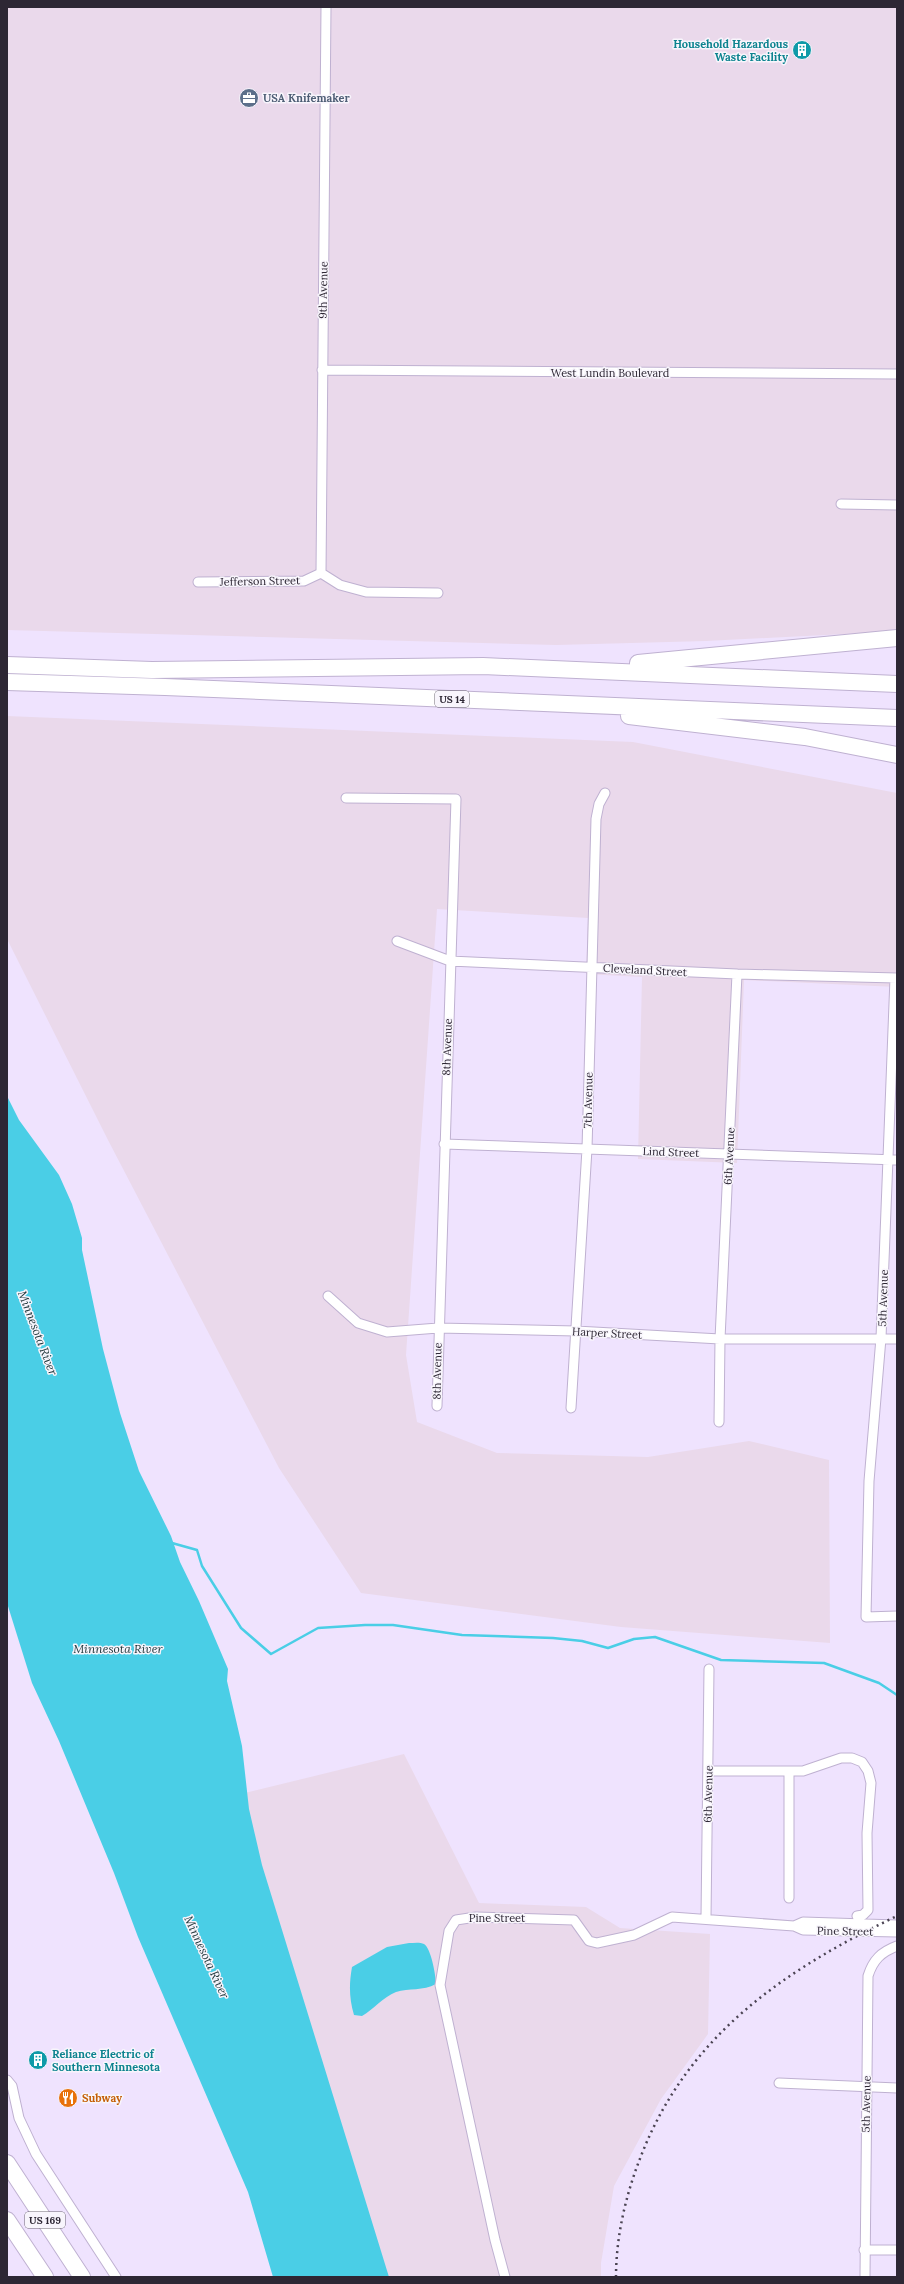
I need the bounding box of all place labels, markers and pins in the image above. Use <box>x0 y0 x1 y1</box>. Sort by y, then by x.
place label: Household Hazardous Waste Facility <box>673 37 789 64</box>
building icon: Household Hazardous Waste Facility <box>791 39 813 61</box>
office icon: USA Knifemaker <box>238 87 260 109</box>
place label: USA Knifemaker <box>263 91 351 105</box>
place label: Reliance Electric of Southern Minnesota <box>52 2047 160 2074</box>
building icon: Reliance Electric of Southern Minnesota <box>27 2049 49 2071</box>
restaurant icon: Subway <box>57 2087 79 2109</box>
place label: Subway <box>82 2091 123 2105</box>

